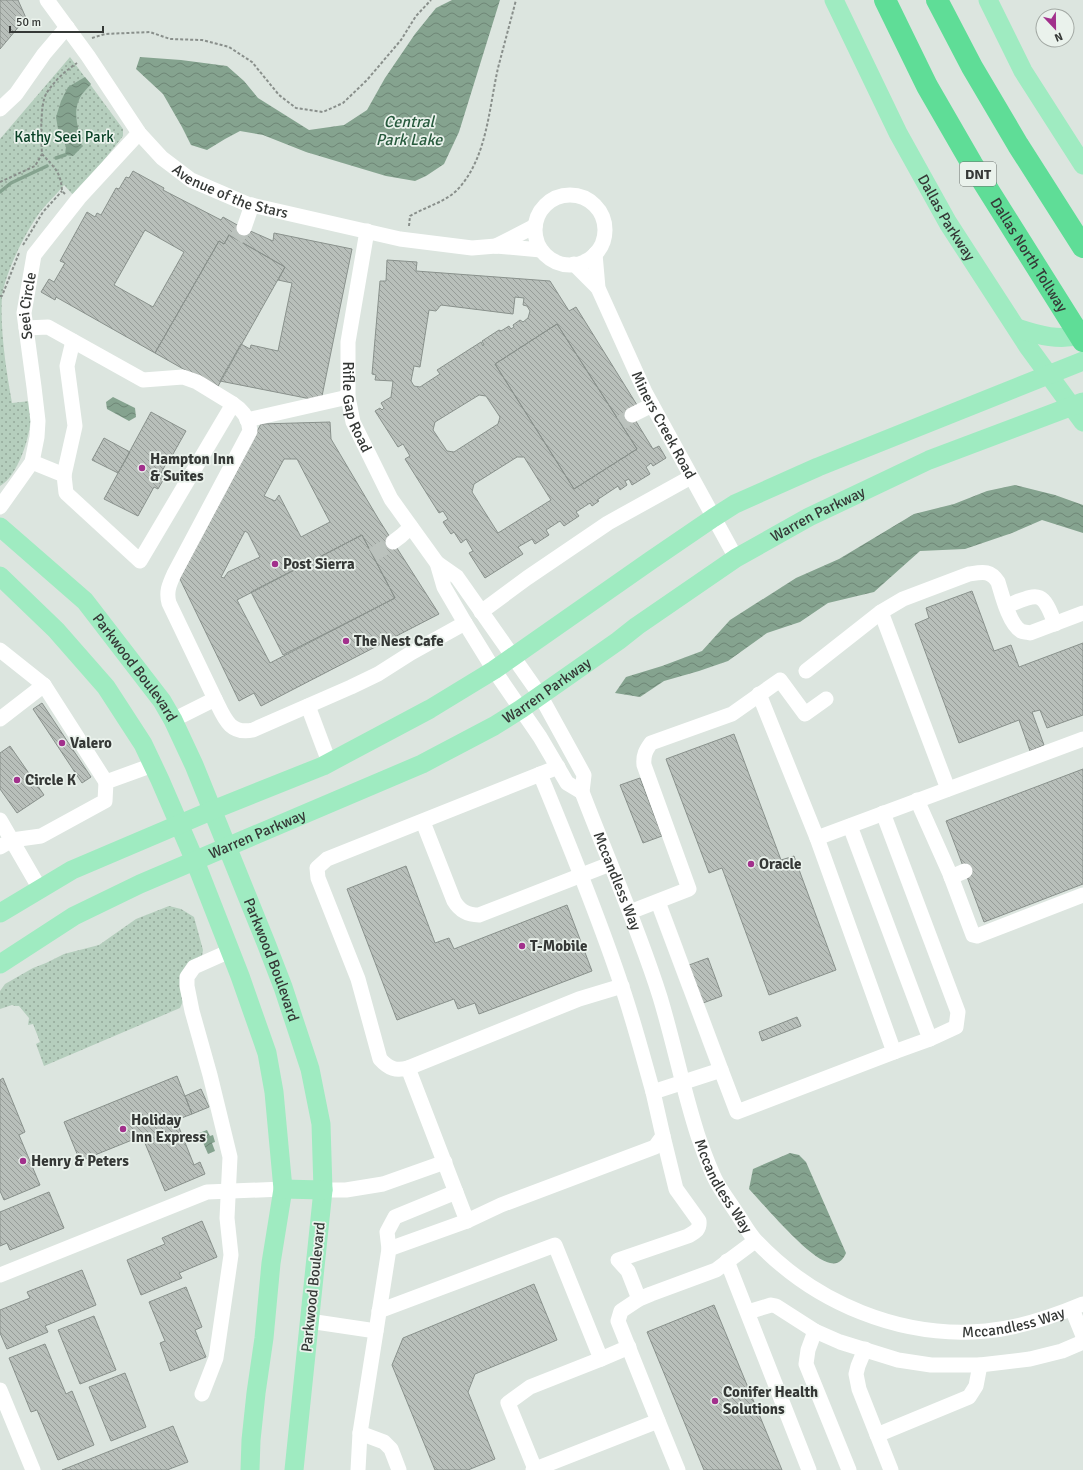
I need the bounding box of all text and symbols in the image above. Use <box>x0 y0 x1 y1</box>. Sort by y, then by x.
scale bar <box>10 8 103 34</box>
north arrow <box>1035 8 1075 48</box>
text: 50 m <box>16 15 41 30</box>
text: N <box>1053 29 1065 44</box>
water label: Central Park Lake <box>376 112 443 150</box>
park label: Kathy Seei Park <box>14 128 114 146</box>
street label: Avenue of the Stars <box>169 160 290 222</box>
road number: DNT <box>960 162 996 186</box>
street label: Dallas Parkway <box>914 171 979 264</box>
street label: Dallas North Tollway <box>986 194 1072 315</box>
street label: Seei Circle <box>15 271 40 341</box>
street label: Rifle Gap Road <box>339 362 376 455</box>
street label: Miners Creek Road <box>628 368 700 482</box>
place label: Hampton Inn & Suites <box>150 450 234 485</box>
marker: Hampton Inn & Suites <box>137 463 147 473</box>
street label: Warren Parkway <box>767 483 868 546</box>
place label: Post Sierra <box>283 555 355 573</box>
marker: Post Sierra <box>270 559 280 569</box>
street label: Parkwood Boulevard <box>89 610 181 725</box>
place label: The Nest Cafe <box>354 632 444 650</box>
marker: The Nest Cafe <box>341 636 351 646</box>
street label: Warren Parkway <box>499 654 595 727</box>
place label: Valero <box>70 734 112 752</box>
marker: Valero <box>57 738 67 748</box>
place label: Circle K <box>25 771 77 789</box>
marker: Circle K <box>12 775 22 785</box>
street label: Warren Parkway <box>206 806 308 863</box>
street label: Mccandless Way <box>590 829 645 933</box>
place label: Oracle <box>759 855 802 873</box>
marker: Oracle <box>746 859 756 869</box>
street label: Parkwood Boulevard <box>240 895 303 1024</box>
place label: T-Mobile <box>530 937 587 955</box>
marker: T-Mobile <box>517 941 527 951</box>
place label: Holiday Inn Express <box>131 1111 206 1146</box>
marker: Holiday Inn Express <box>118 1124 128 1134</box>
street label: Mccandless Way <box>691 1137 756 1237</box>
place label: Henry & Peters <box>31 1152 129 1170</box>
marker: Henry & Peters <box>18 1156 28 1166</box>
street label: Parkwood Boulevard <box>297 1221 329 1353</box>
street label: Mccandless Way <box>962 1303 1067 1341</box>
place label: Conifer Health Solutions <box>723 1383 818 1418</box>
marker: Conifer Health Solutions <box>710 1396 720 1406</box>

